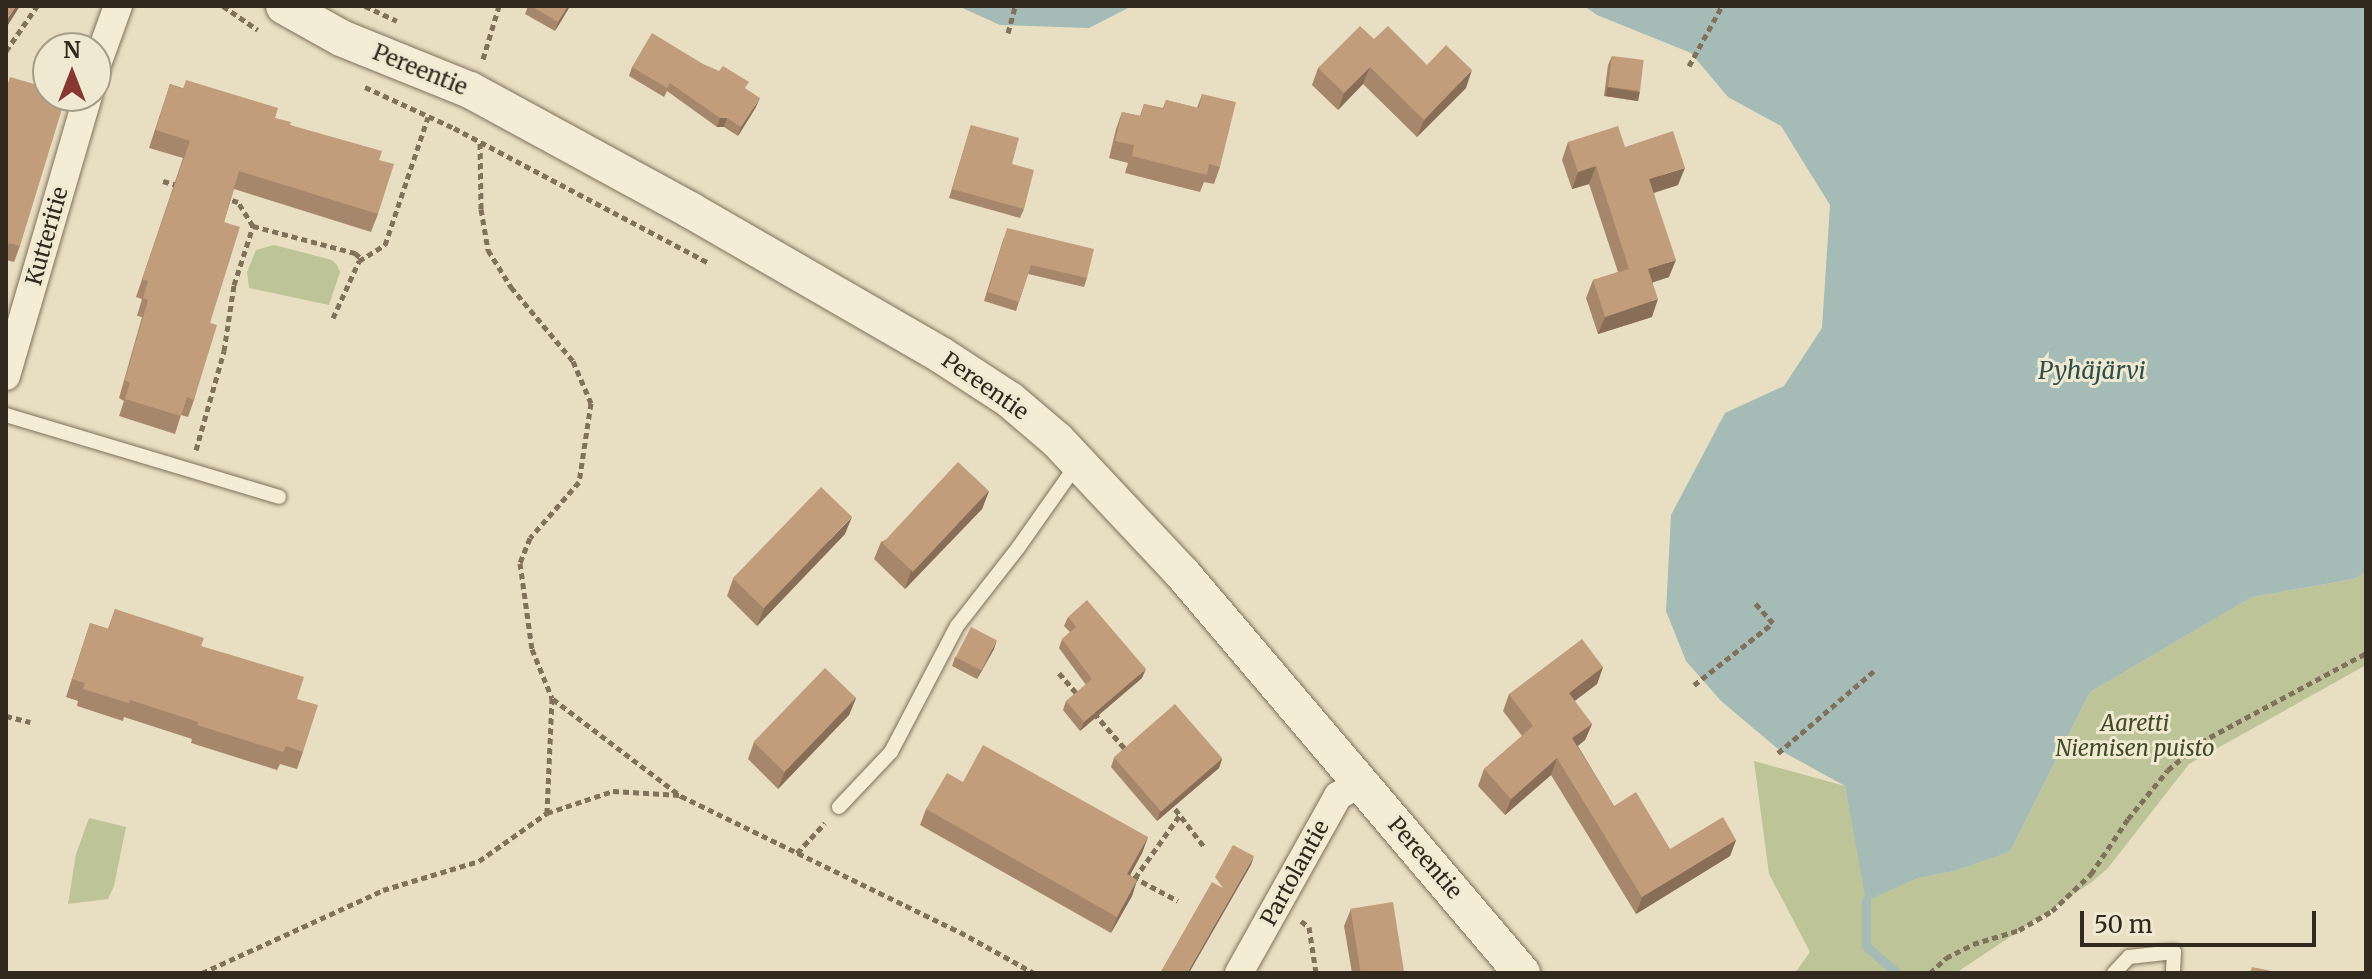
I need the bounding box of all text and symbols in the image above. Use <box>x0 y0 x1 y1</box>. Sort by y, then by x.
north arrow <box>32 32 112 112</box>
text: N <box>63 36 81 64</box>
street label: Pereentie <box>369 39 471 101</box>
street label: Kutteritie <box>20 184 74 288</box>
street label: Pereentie <box>937 347 1033 425</box>
water label: Pyhäjärvi <box>2038 357 2146 385</box>
park label: Aaretti Niemisen puisto <box>2056 710 2214 762</box>
street label: Pereentie <box>1382 812 1468 904</box>
street label: Partolantie <box>1255 816 1335 930</box>
scale bar <box>2084 895 2320 945</box>
text: 50 m <box>2094 909 2153 940</box>

